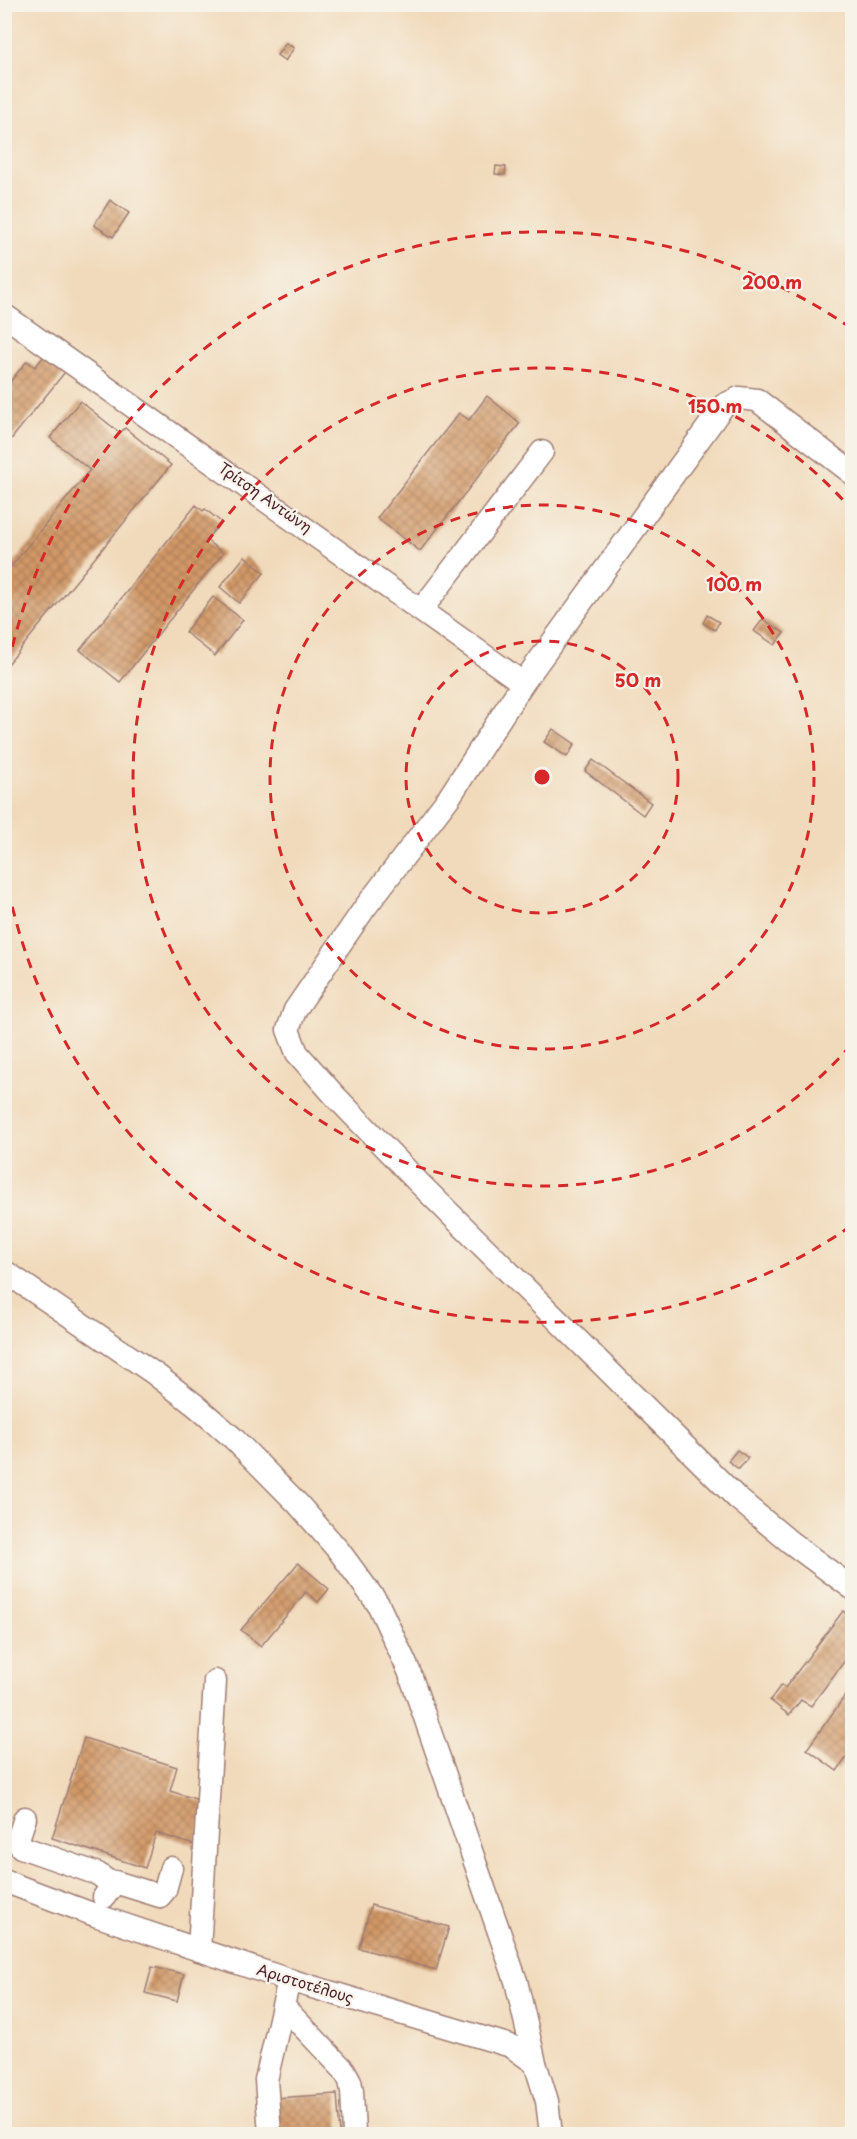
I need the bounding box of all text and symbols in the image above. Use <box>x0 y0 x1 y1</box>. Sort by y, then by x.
text: 200 m <box>742 268 802 295</box>
text: 150 m <box>688 392 742 419</box>
street label: Τρίτση Αντώνη <box>214 456 317 538</box>
text: 100 m <box>706 570 762 597</box>
text: 50 m <box>615 666 661 693</box>
centre of rings <box>532 767 552 787</box>
street label: Αριστοτέλους <box>254 1957 357 2008</box>

